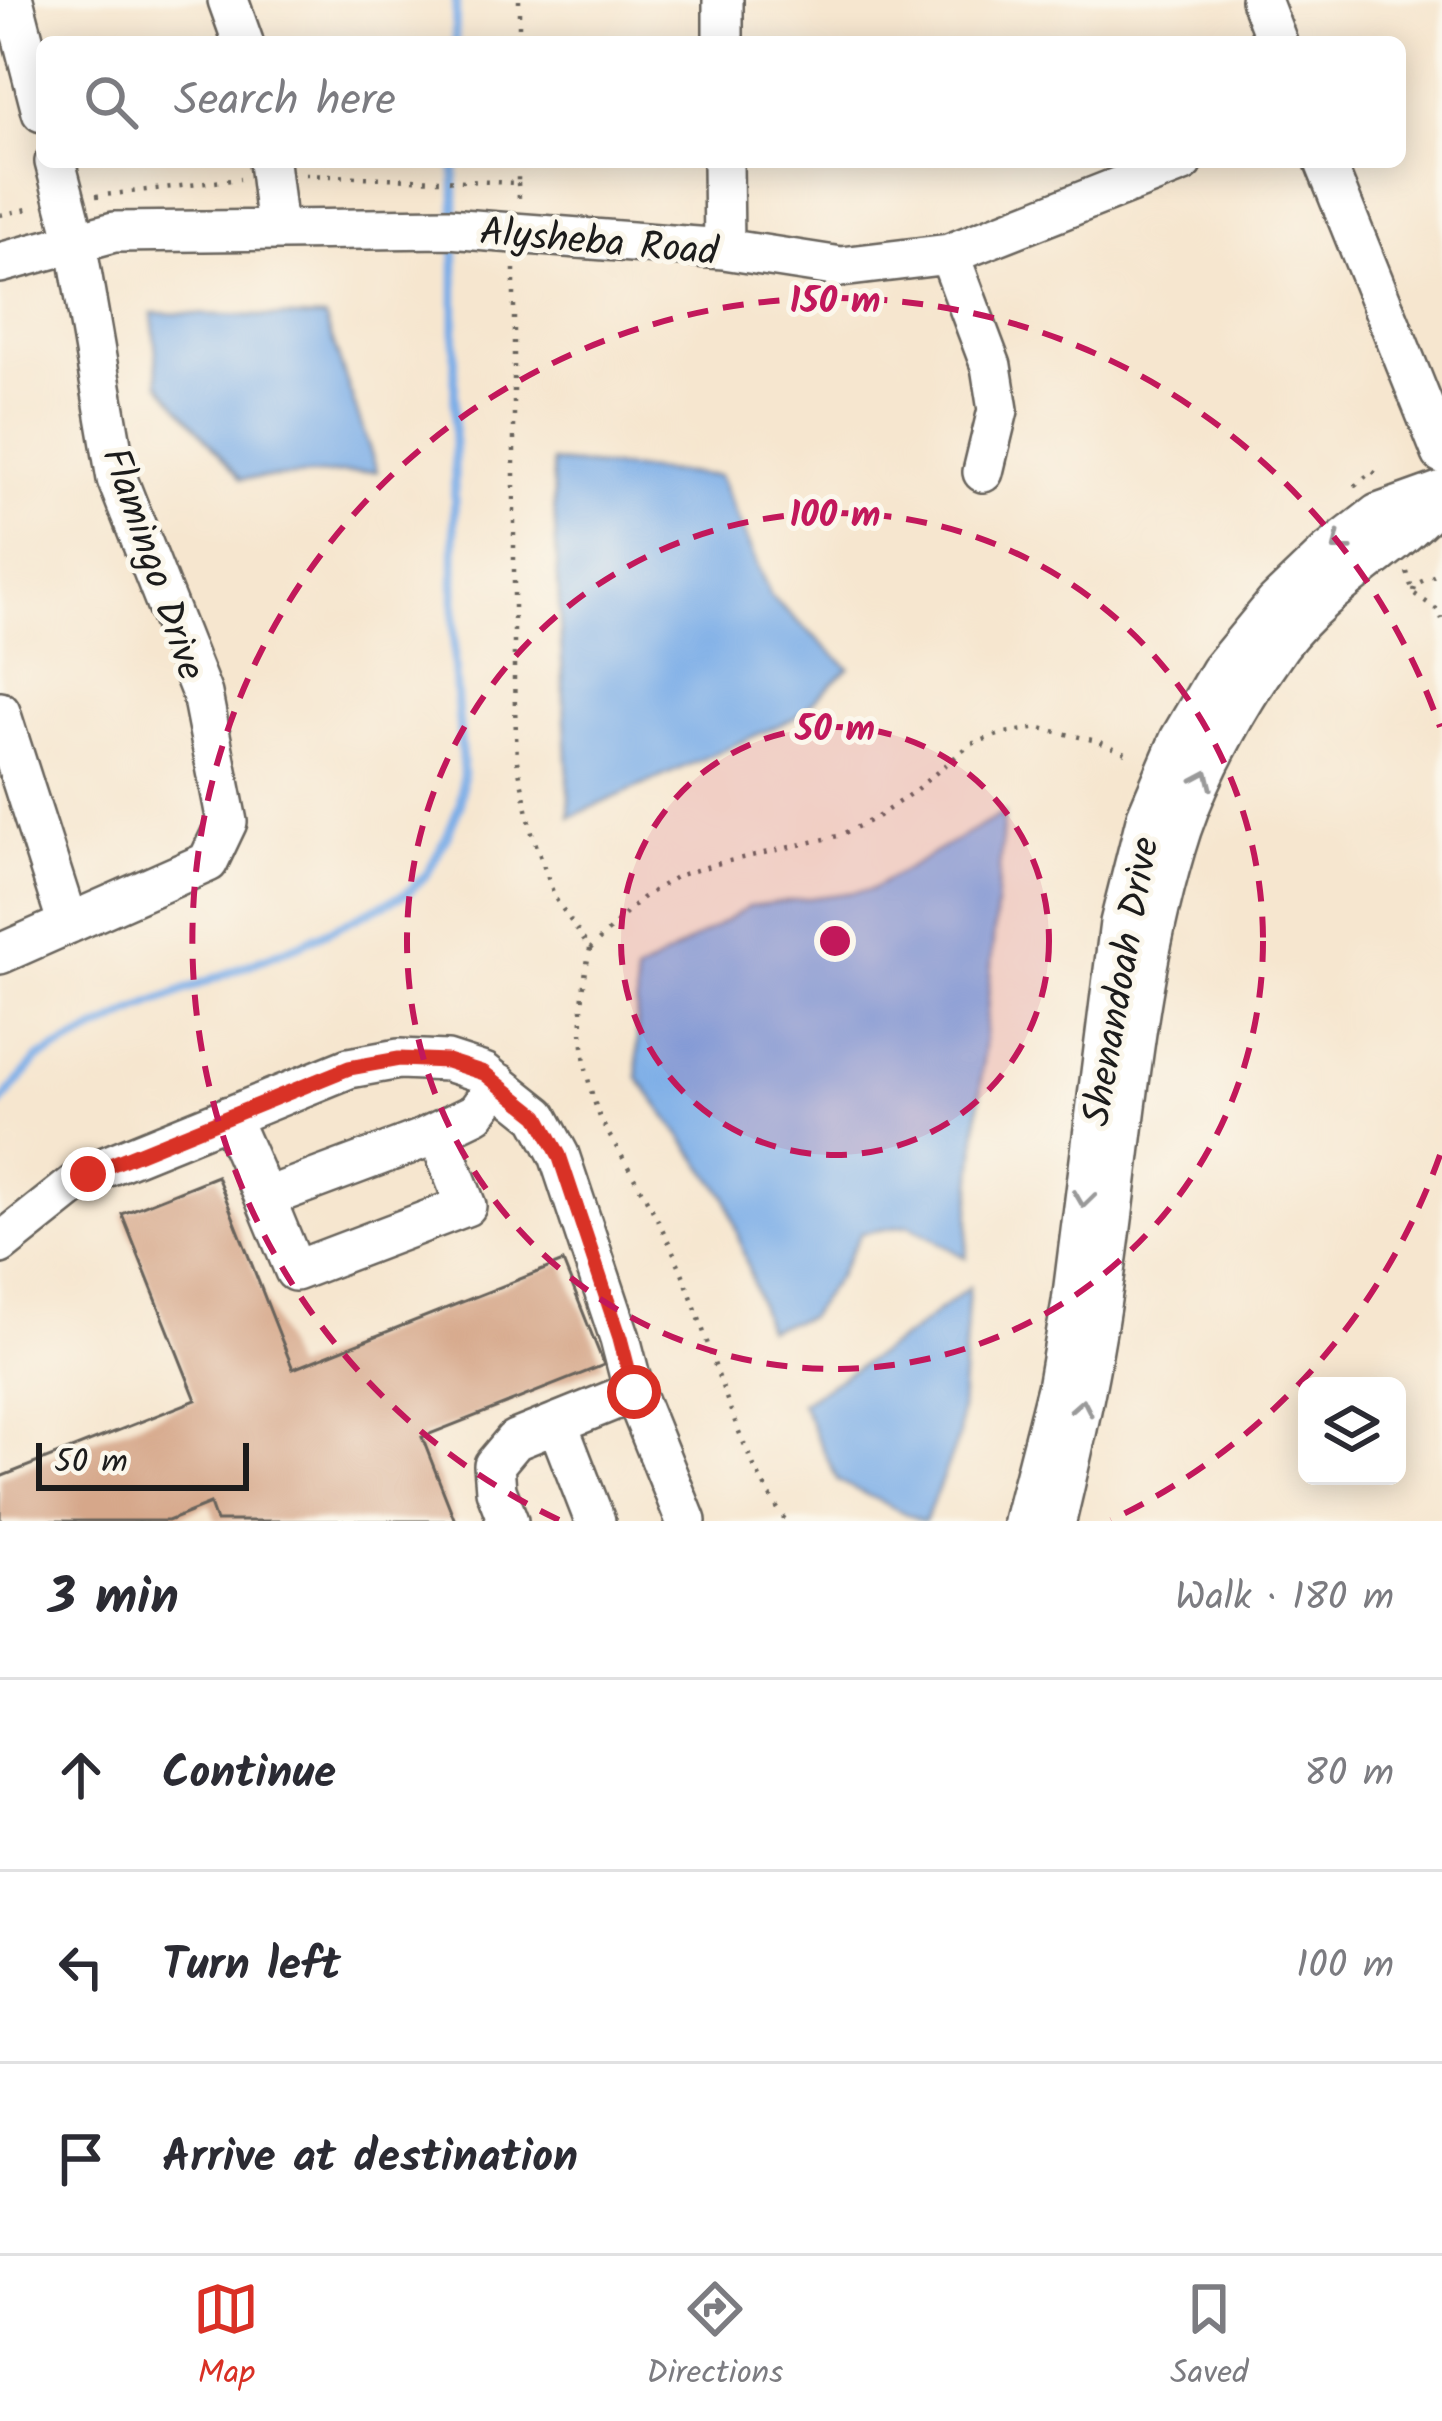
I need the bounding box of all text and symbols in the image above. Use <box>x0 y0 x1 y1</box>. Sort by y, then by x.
search box <box>36 36 1406 168</box>
text: Search here <box>174 66 396 138</box>
icon: search <box>78 69 144 135</box>
street label: Alysheba Road <box>477 203 722 285</box>
text: 150 m <box>790 274 880 331</box>
street label: Flamingo Drive <box>82 440 220 689</box>
text: 100 m <box>789 488 881 545</box>
one-way arrow <box>1332 530 1354 552</box>
text: 50 m <box>794 702 875 759</box>
one-way arrow <box>1189 770 1213 791</box>
street label: Shenandoah Drive <box>1067 832 1179 1131</box>
centre of rings <box>814 920 856 962</box>
route end <box>61 1147 115 1201</box>
one-way arrow <box>1071 1189 1097 1209</box>
route start <box>607 1365 661 1419</box>
map controls <box>1298 1377 1406 1485</box>
button: layers <box>1298 1377 1406 1485</box>
one-way arrow <box>1069 1397 1094 1417</box>
scale bar <box>36 1437 249 1490</box>
text: 50 m <box>54 1437 128 1490</box>
text: 3 min <box>48 1559 179 1640</box>
text: Walk · 180 m <box>1175 1568 1394 1630</box>
text: Continue <box>162 1739 336 1811</box>
icon: ahead <box>48 1742 114 1808</box>
text: 80 m <box>1304 1744 1394 1806</box>
text: Turn left <box>162 1931 341 2003</box>
icon: left <box>48 1934 114 2000</box>
text: 100 m <box>1296 1936 1394 1998</box>
text: Arrive at destination <box>162 2123 578 2195</box>
icon: arrive <box>48 2126 114 2192</box>
tab: Map <box>193 2276 259 2401</box>
tab: Directions <box>646 2276 783 2401</box>
tab: Saved <box>1170 2276 1249 2401</box>

